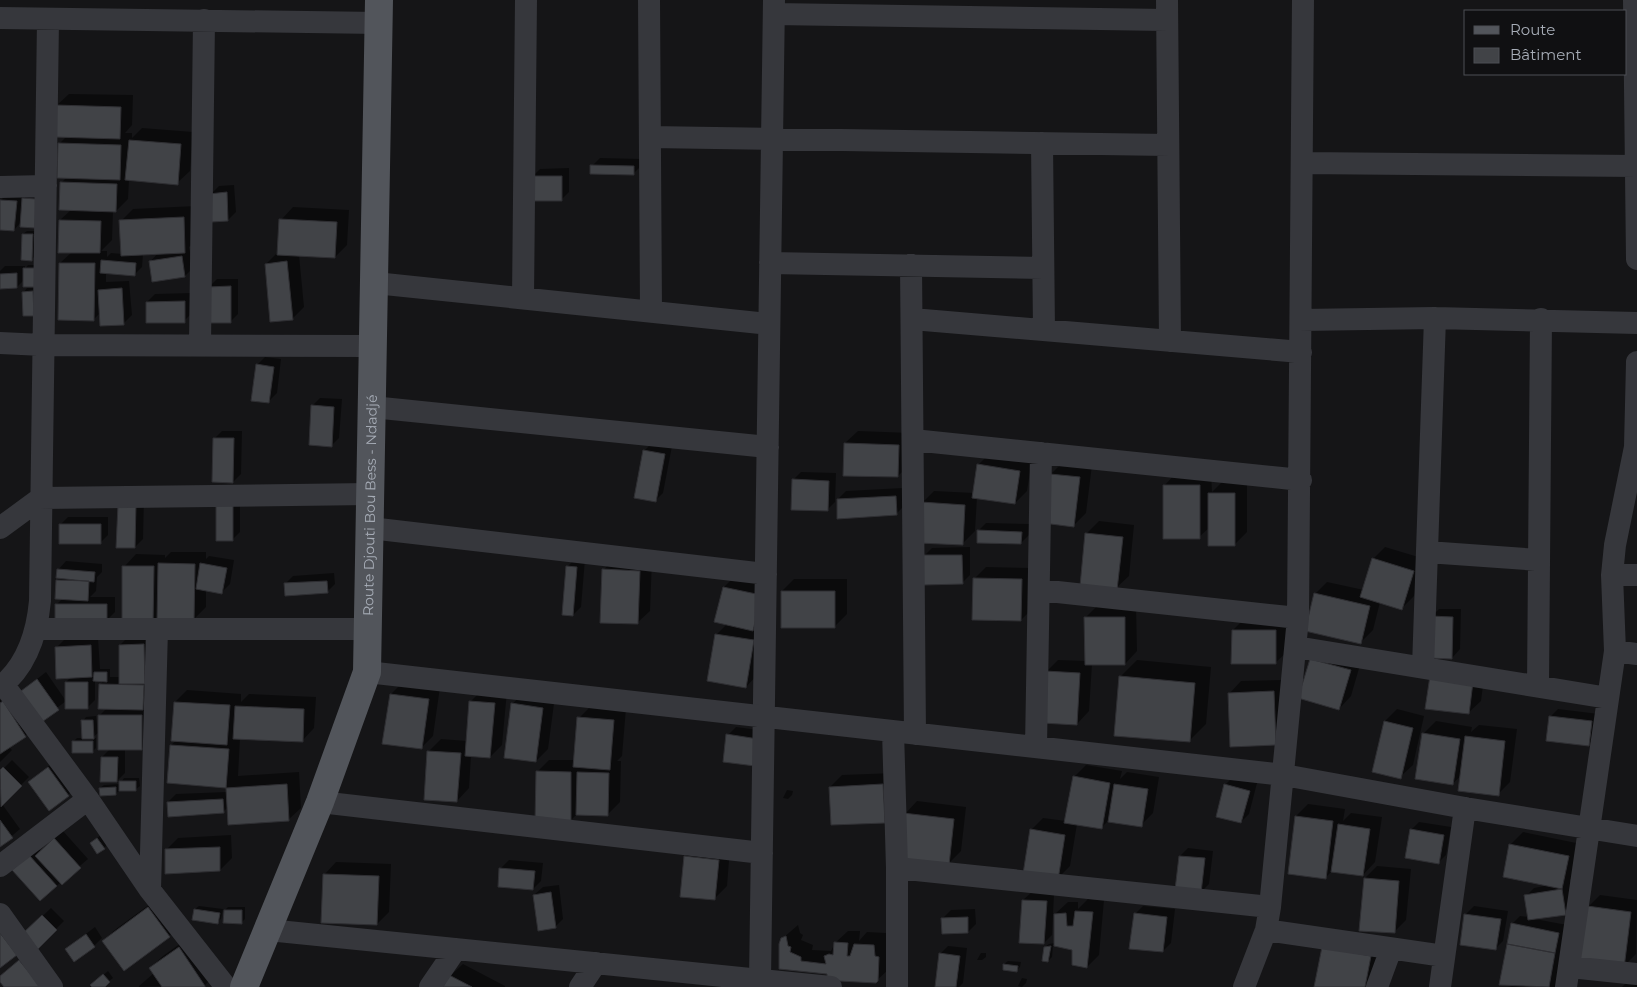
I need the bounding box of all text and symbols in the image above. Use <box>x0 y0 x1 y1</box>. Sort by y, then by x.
legend <box>1464 10 1627 75</box>
text: Route <box>1510 20 1555 39</box>
text: Bâtiment <box>1510 45 1582 64</box>
street label: Route Djouti Bou Bess - Ndadjé <box>359 394 381 616</box>

